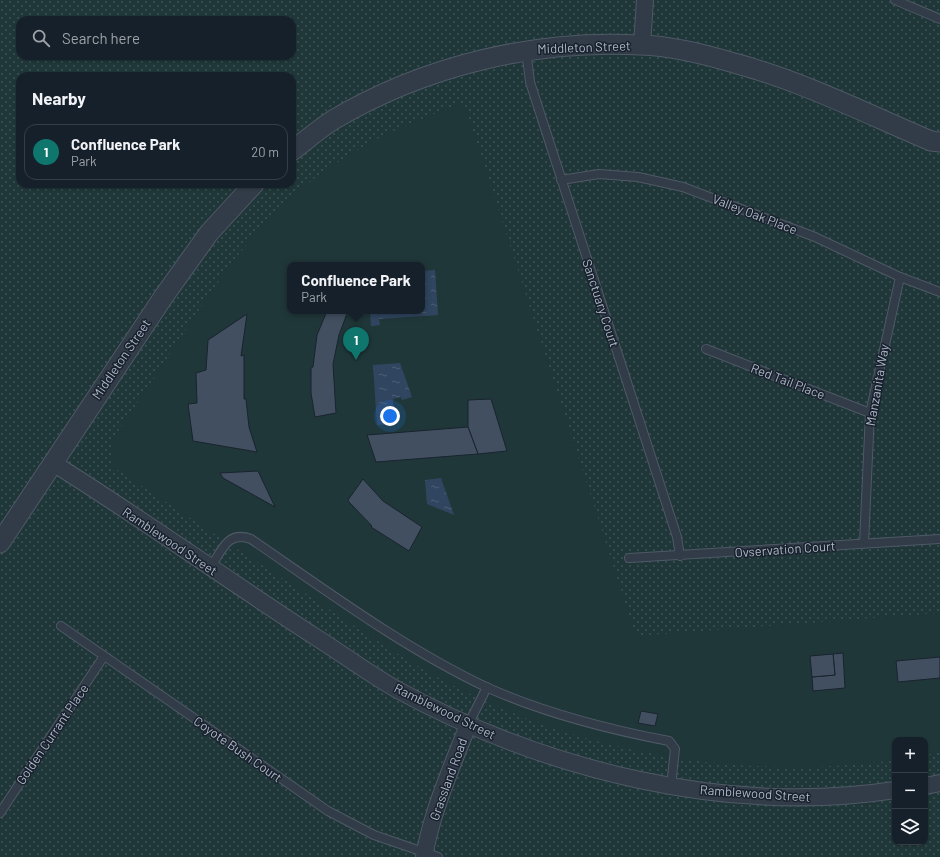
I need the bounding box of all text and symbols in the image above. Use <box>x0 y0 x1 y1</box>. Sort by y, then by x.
search box <box>16 16 296 60</box>
icon: search <box>30 27 52 49</box>
text: Search here <box>62 29 140 47</box>
street label: Middleton Street <box>537 37 631 57</box>
text: Nearby <box>32 88 86 108</box>
text: Confluence Park <box>71 135 180 153</box>
text: 1 <box>44 144 48 160</box>
text: 20 m <box>251 144 279 160</box>
text: Park <box>71 153 97 169</box>
street label: Valley Oak Place <box>710 190 800 238</box>
street label: Sanctuary Court <box>579 257 623 349</box>
popup <box>287 262 425 314</box>
text: Confluence Park <box>301 271 411 289</box>
text: Park <box>301 289 327 305</box>
street label: Middleton Street <box>88 316 154 402</box>
pin: 1 <box>343 327 369 360</box>
street label: Manzanita Way <box>862 343 892 427</box>
street label: Red Tail Place <box>749 360 827 403</box>
your location <box>380 406 400 426</box>
street label: Ramblewood Street <box>120 503 220 579</box>
street label: Ovservation Court <box>734 537 836 561</box>
street label: Ramblewood Street <box>392 680 498 742</box>
street label: Golden Currant Place <box>12 681 92 787</box>
street label: Coyote Bush Court <box>191 713 285 785</box>
street label: Grassland Road <box>426 736 470 822</box>
map controls <box>892 737 928 845</box>
button: + <box>892 737 928 773</box>
button: − <box>892 773 928 809</box>
street label: Ramblewood Street <box>699 781 811 805</box>
button: layers <box>892 809 928 845</box>

